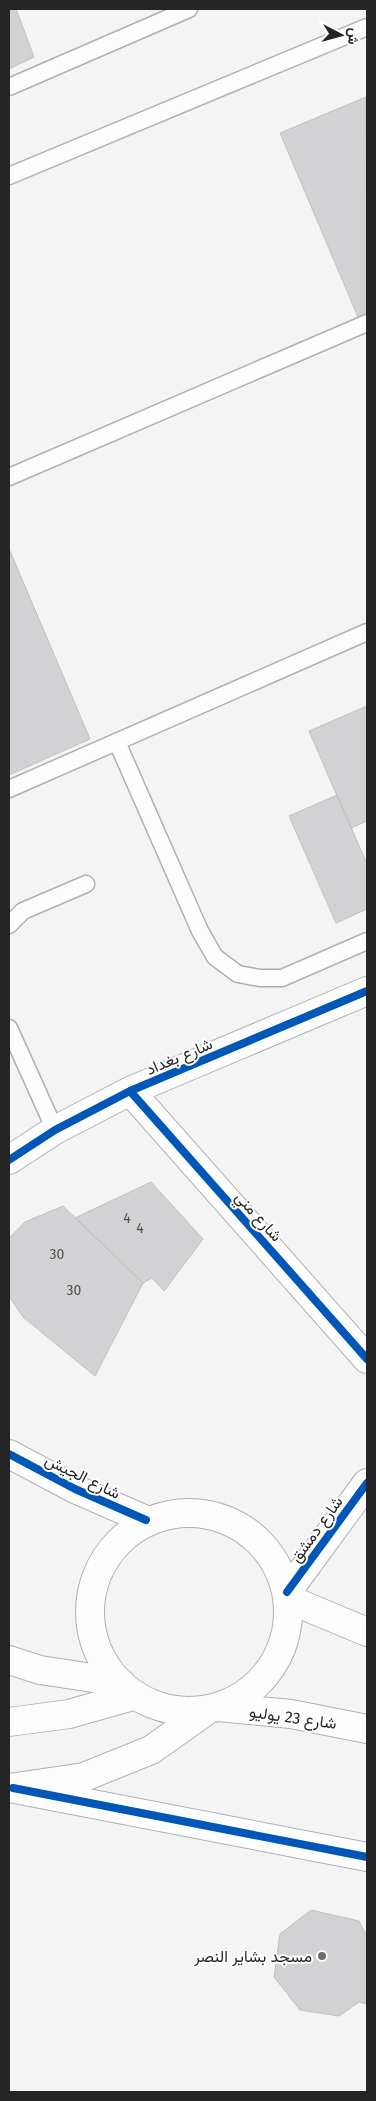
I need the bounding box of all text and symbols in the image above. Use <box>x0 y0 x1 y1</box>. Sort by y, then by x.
north arrow <box>316 10 366 60</box>
text: ش <box>344 27 363 46</box>
street label: شارع بغداد <box>143 1034 216 1081</box>
street label: شارع مني <box>228 1187 286 1248</box>
house number: 4 <box>123 1210 131 1227</box>
house number: 4 <box>136 1220 144 1237</box>
house number: 30 <box>50 1246 65 1263</box>
house number: 30 <box>67 1282 82 1299</box>
street label: شارع الجيش <box>41 1450 123 1505</box>
street label: شارع دمشق <box>286 1493 348 1567</box>
street label: شارع 23 يوليو <box>248 1702 338 1735</box>
place label: مسجد بشاير النصر <box>193 1947 312 1967</box>
marker: مسجد بشاير النصر <box>316 1950 328 1962</box>

